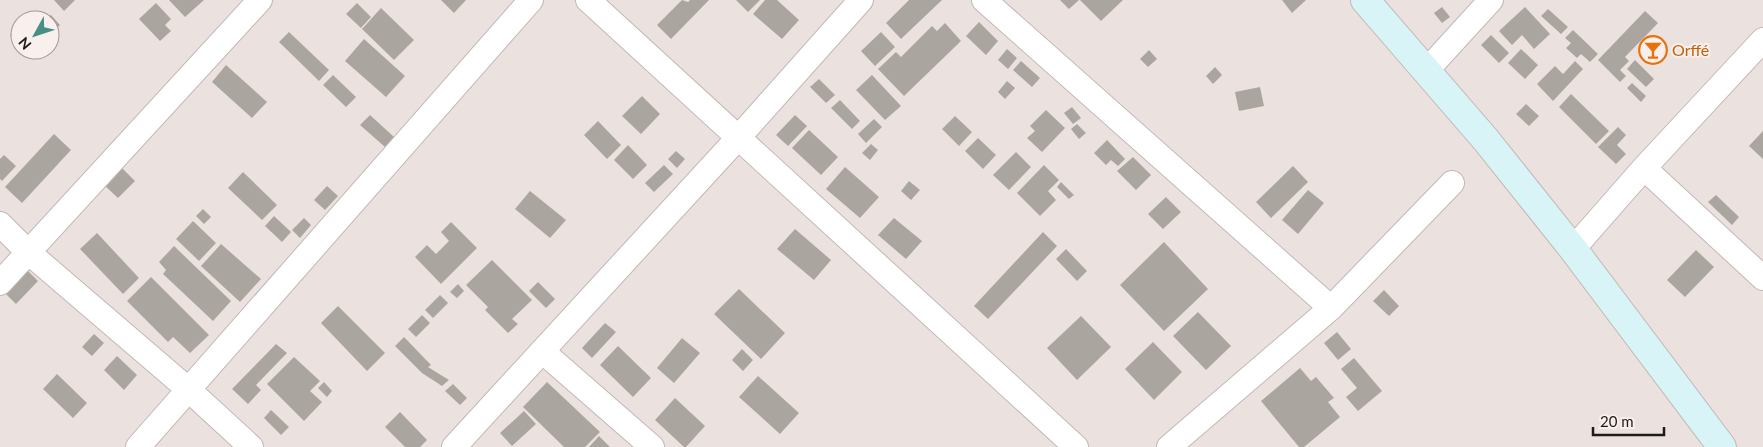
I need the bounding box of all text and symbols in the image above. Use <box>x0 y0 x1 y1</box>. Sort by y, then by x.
north arrow <box>10 10 60 60</box>
text: N <box>15 34 35 53</box>
bar icon: Orffé <box>1638 35 1668 65</box>
place label: Orffé <box>1672 40 1709 59</box>
scale bar <box>1593 404 1664 436</box>
text: 20 m <box>1600 412 1634 430</box>

